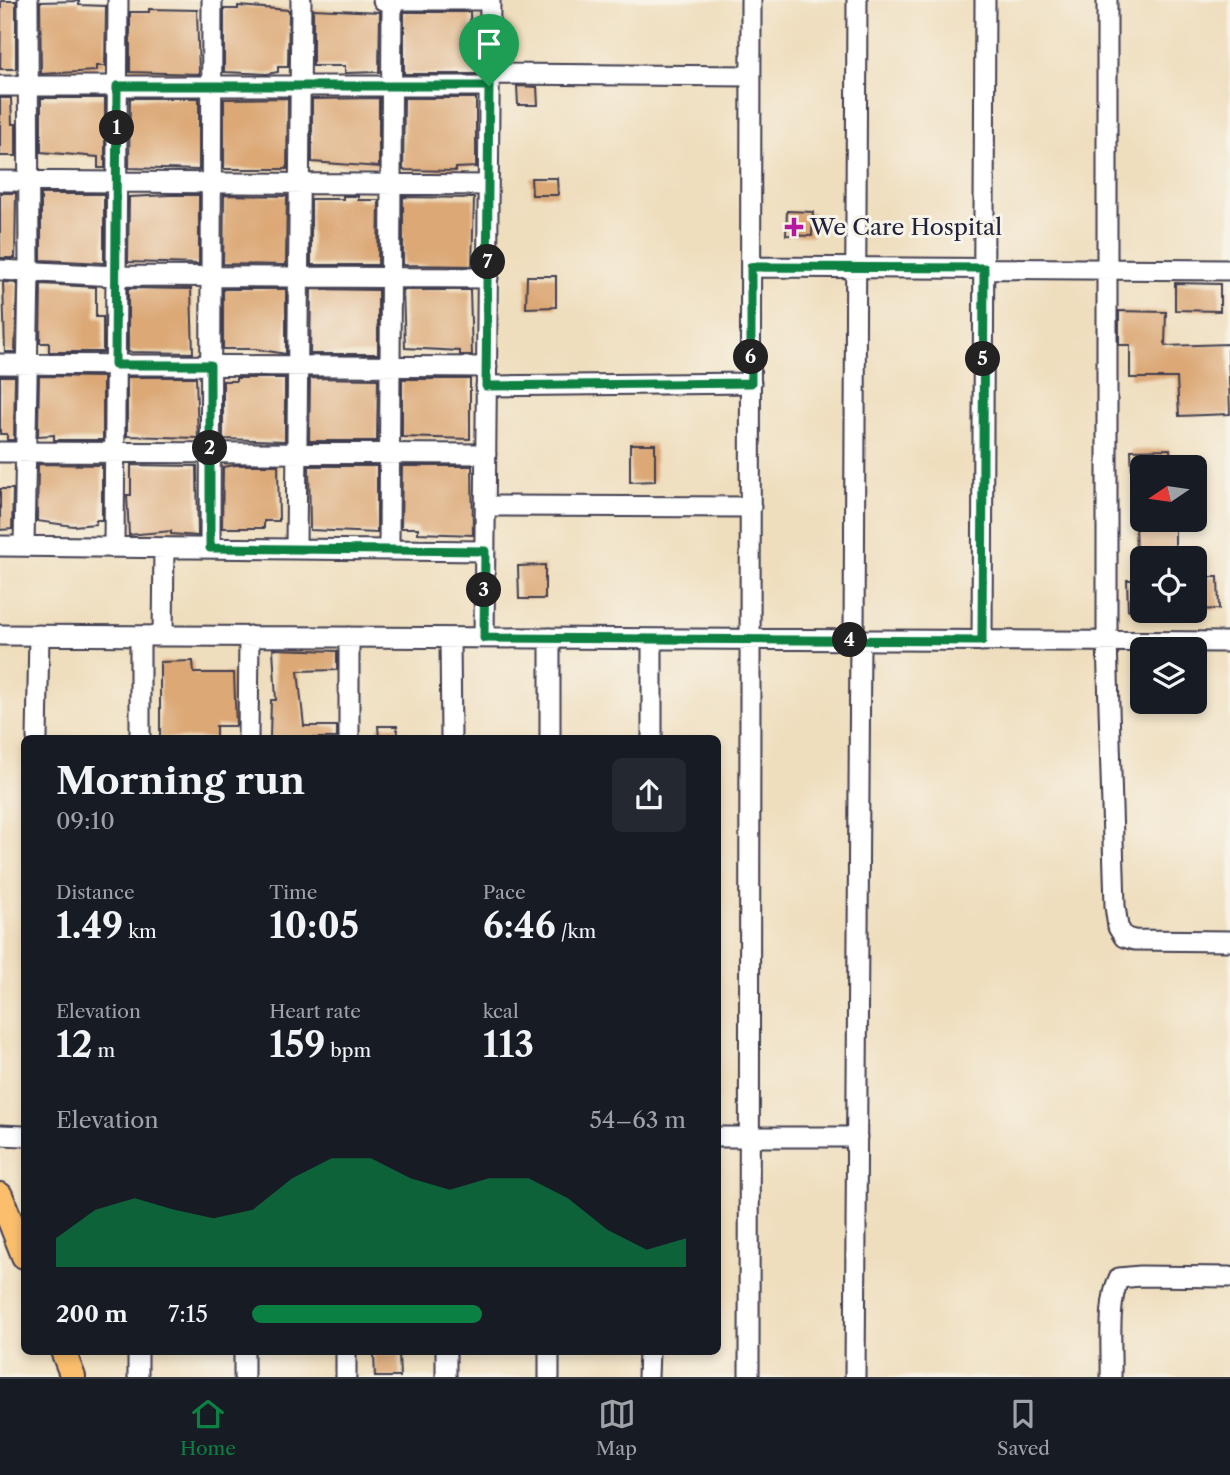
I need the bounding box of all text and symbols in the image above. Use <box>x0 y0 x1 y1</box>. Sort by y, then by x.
pin <box>459 14 519 86</box>
icon: arrive <box>470 25 508 63</box>
pin: 1 <box>100 110 134 146</box>
text: 1 <box>112 116 121 139</box>
place label: We Care Hospital <box>809 213 1002 241</box>
marker: We Care Hospital <box>784 217 804 237</box>
pin: 7 <box>470 244 505 280</box>
text: 7 <box>483 250 492 273</box>
pin: 6 <box>734 340 768 374</box>
pin: 5 <box>965 342 1000 376</box>
text: 6 <box>745 345 756 368</box>
text: 5 <box>977 347 988 370</box>
pin: 2 <box>192 430 228 466</box>
text: 2 <box>204 436 215 459</box>
north arrow <box>1130 455 1208 532</box>
map controls <box>1130 455 1207 714</box>
button: locate <box>1130 546 1207 623</box>
pin: 3 <box>466 572 502 608</box>
text: 3 <box>478 578 489 601</box>
pin: 4 <box>832 622 868 658</box>
text: 4 <box>844 628 855 651</box>
button: layers <box>1130 637 1207 714</box>
text: Morning run <box>56 757 305 804</box>
button: share <box>612 758 686 832</box>
text: 09:10 <box>56 807 115 835</box>
text: Distance <box>56 881 135 904</box>
text: Time <box>269 881 317 904</box>
text: Pace <box>483 881 526 904</box>
text: 1.49 <box>56 904 123 947</box>
text: 10:05 <box>269 904 359 947</box>
text: 6:46 <box>483 904 556 947</box>
text: km <box>123 920 157 943</box>
text: /km <box>556 920 596 943</box>
text: Elevation <box>56 1000 141 1023</box>
text: Heart rate <box>269 1000 361 1023</box>
text: kcal <box>483 1000 519 1023</box>
text: 12 <box>56 1023 92 1066</box>
text: 159 <box>269 1023 325 1066</box>
text: 113 <box>483 1023 534 1066</box>
text: m <box>92 1039 115 1062</box>
text: bpm <box>325 1039 371 1062</box>
text: Elevation <box>56 1106 159 1134</box>
text: 54–63 m <box>589 1106 686 1134</box>
text: 200 m <box>56 1300 128 1328</box>
text: 7:15 <box>168 1300 208 1328</box>
tab: Home <box>180 1395 236 1460</box>
tab: Map <box>596 1395 637 1460</box>
tab: Saved <box>997 1395 1050 1460</box>

